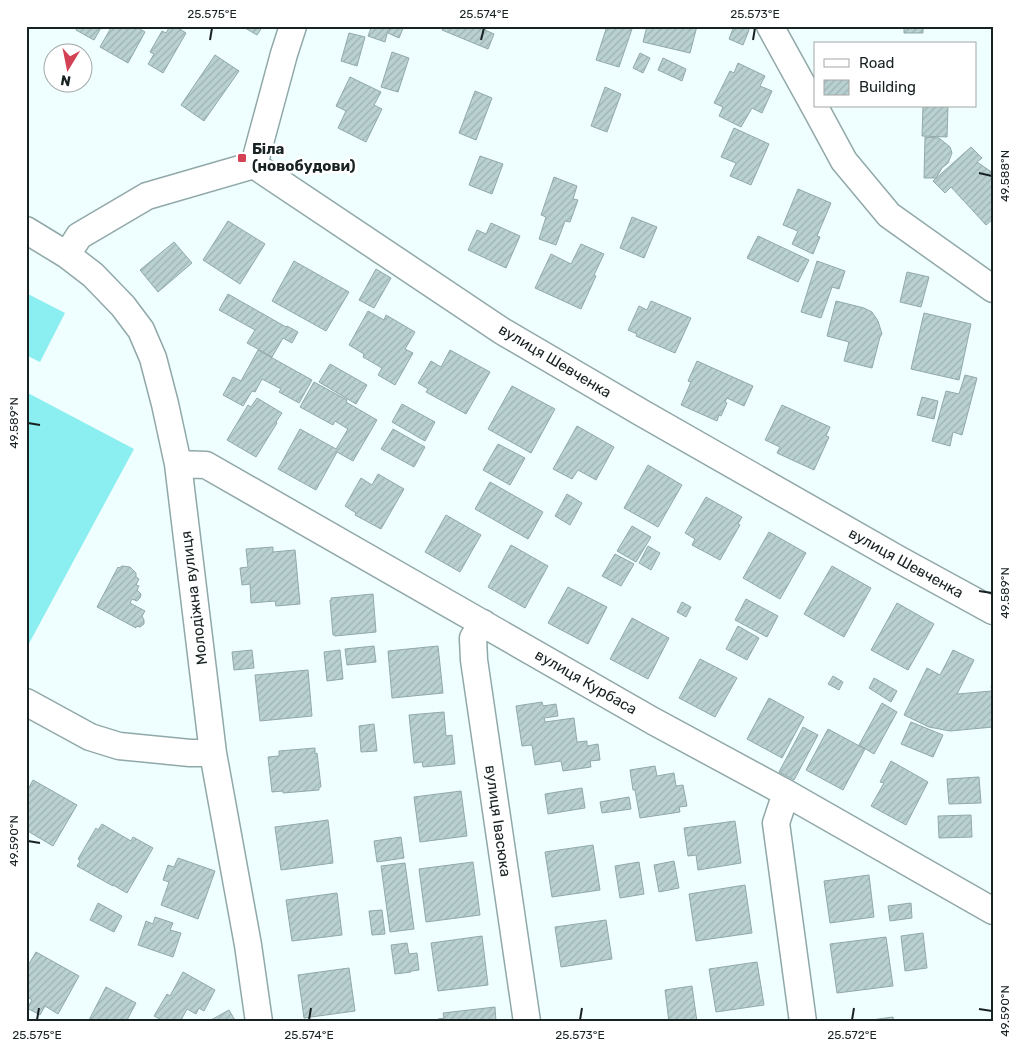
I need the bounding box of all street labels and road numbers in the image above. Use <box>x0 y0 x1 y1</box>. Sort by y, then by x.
street label: вулиця Шевченка <box>495 320 615 402</box>
street label: вулиця Шевченка <box>845 524 967 602</box>
street label: Молодіжна вулиця <box>177 530 211 666</box>
street label: вулиця Курбаса <box>532 646 640 718</box>
street label: вулиця Івасюка <box>481 764 515 878</box>

